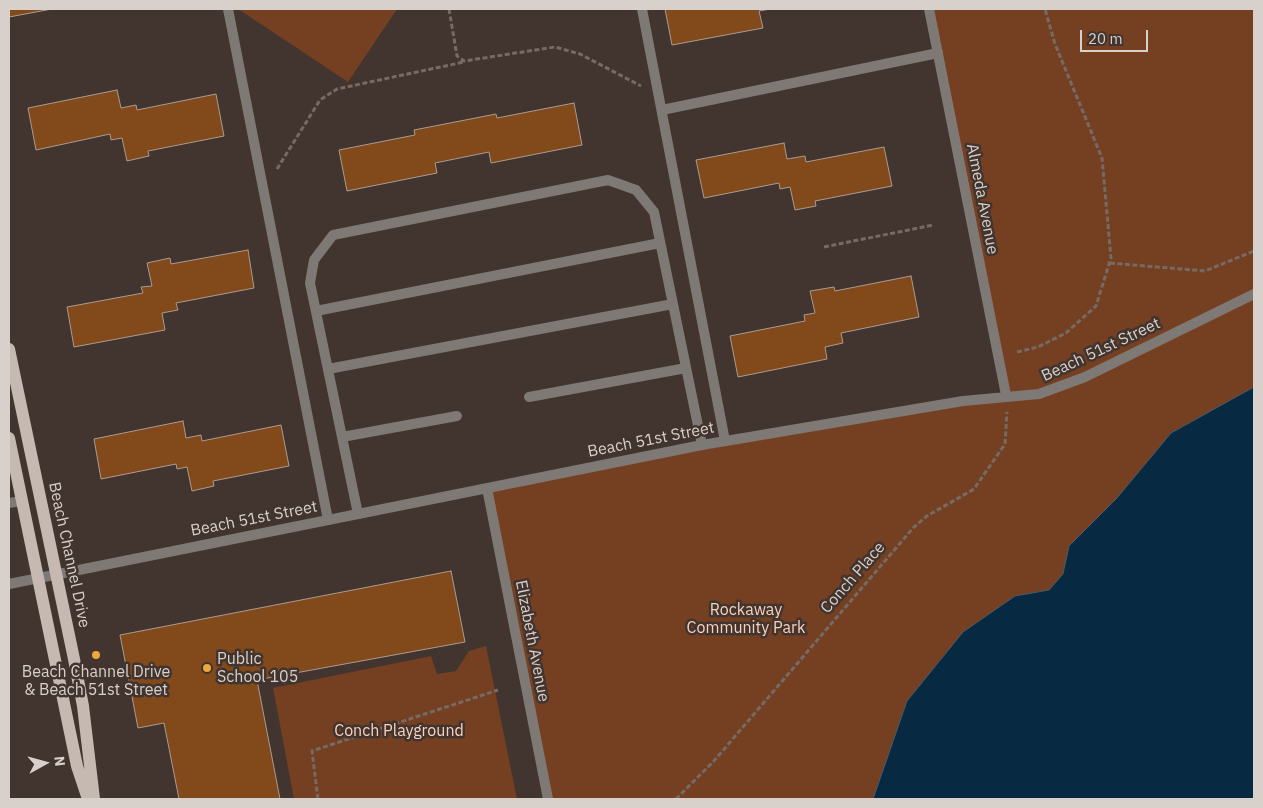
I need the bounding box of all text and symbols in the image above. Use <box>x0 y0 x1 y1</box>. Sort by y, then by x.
scale bar <box>1083 20 1150 52</box>
text: 20 m <box>1088 29 1123 48</box>
street label: Almeda Avenue <box>962 142 1002 256</box>
street label: Beach 51st Street <box>1039 314 1163 386</box>
street label: Beach 51st Street <box>586 418 716 462</box>
street label: Beach Channel Drive <box>44 480 94 630</box>
street label: Beach 51st Street <box>189 497 319 541</box>
street label: Conch Place <box>817 538 889 618</box>
street label: Elizabeth Avenue <box>511 578 553 704</box>
park label: Rockaway Community Park <box>687 600 805 638</box>
marker: Beach Channel Drive & Beach 51st Street <box>90 649 102 661</box>
place label: Public School 105 <box>217 649 298 687</box>
place label: Beach Channel Drive & Beach 51st Street <box>22 662 170 700</box>
marker: Public School 105 <box>201 662 213 674</box>
park label: Conch Playground <box>334 721 464 741</box>
north arrow <box>20 738 70 788</box>
text: N <box>50 755 69 767</box>

